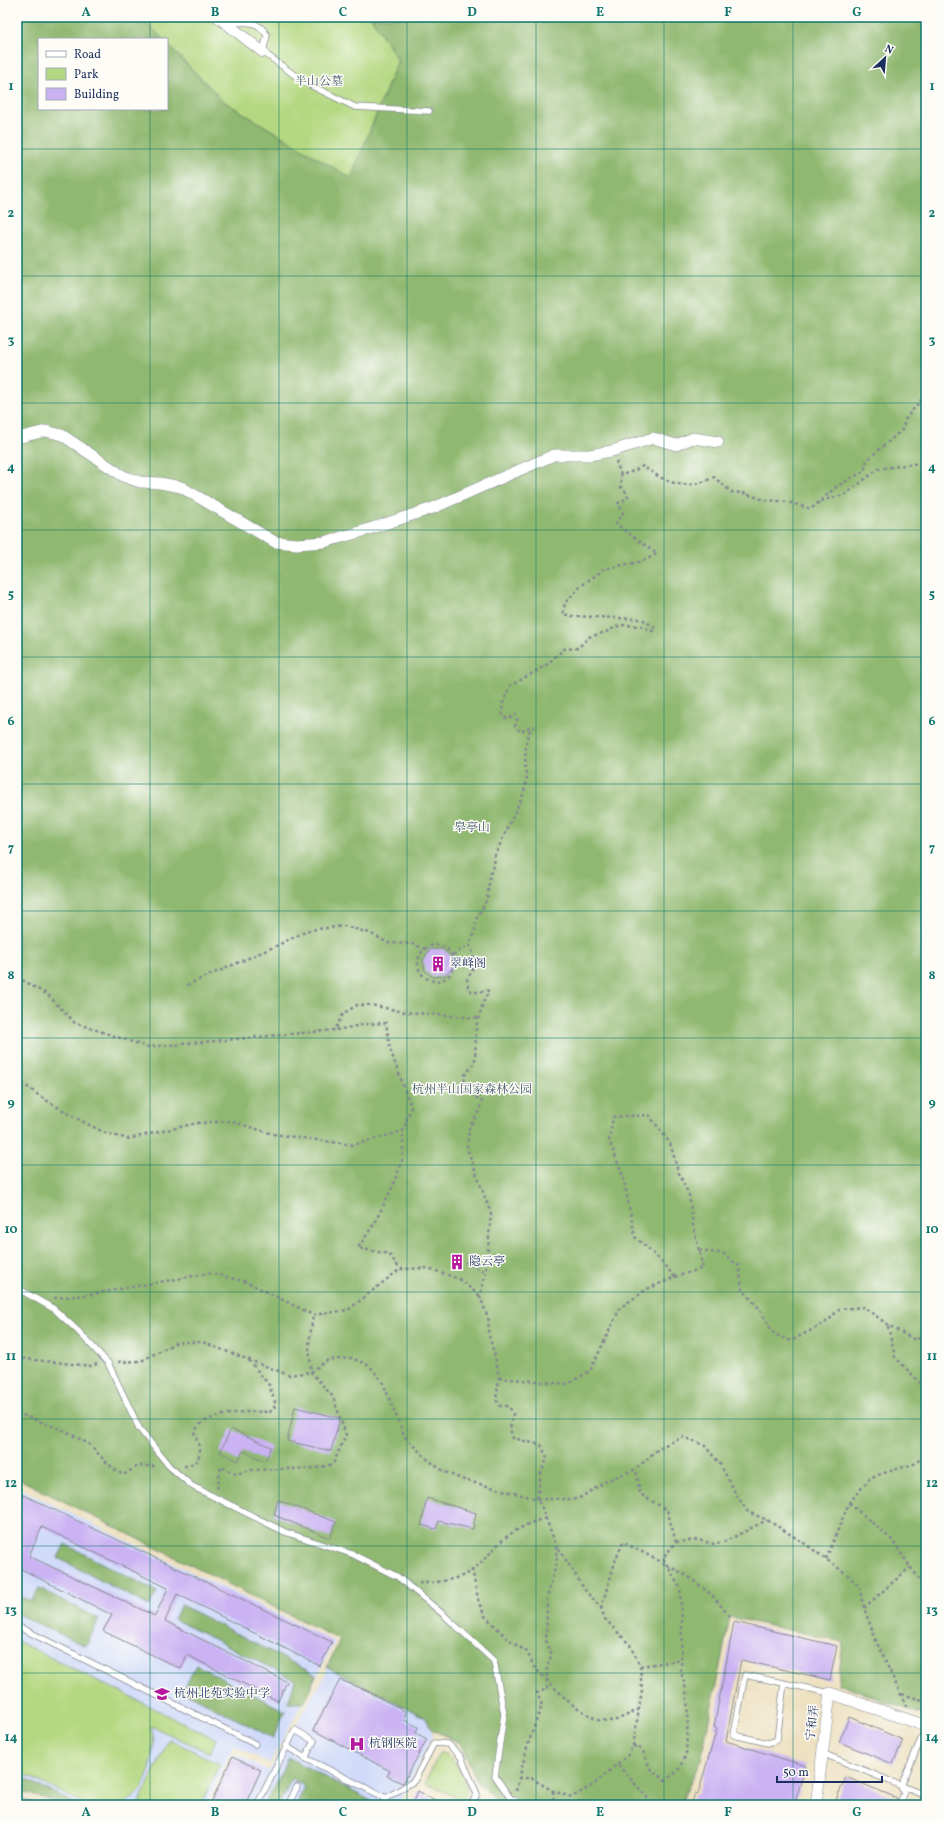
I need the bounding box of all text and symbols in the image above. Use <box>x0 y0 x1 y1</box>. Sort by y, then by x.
text: A <box>81 4 91 22</box>
text: B <box>211 4 220 22</box>
text: C <box>339 4 347 22</box>
text: D <box>467 4 477 22</box>
text: E <box>596 4 604 22</box>
text: F <box>724 4 732 22</box>
text: G <box>852 4 862 22</box>
legend <box>38 38 168 110</box>
north arrow <box>865 38 905 78</box>
text: N <box>882 42 896 59</box>
text: Road <box>74 47 101 63</box>
text: Park <box>74 67 99 83</box>
park label: 半山公墓 <box>295 74 343 90</box>
text: 1 <box>8 78 14 96</box>
text: 1 <box>929 78 935 96</box>
text: Building <box>74 87 119 103</box>
text: 2 <box>8 205 15 223</box>
text: 2 <box>929 205 936 223</box>
text: 3 <box>8 332 15 350</box>
text: 3 <box>929 332 936 350</box>
text: 4 <box>7 459 15 477</box>
text: 4 <box>928 459 936 477</box>
text: 5 <box>8 586 14 604</box>
text: 5 <box>929 586 935 604</box>
text: 6 <box>7 713 15 731</box>
text: 6 <box>928 713 936 731</box>
park label: 皋亭山 <box>454 820 490 836</box>
text: 7 <box>8 840 14 858</box>
text: 7 <box>929 840 935 858</box>
building icon: 翠峰阁 <box>429 955 447 973</box>
place label: 翠峰阁 <box>450 956 486 972</box>
text: 8 <box>7 967 15 985</box>
text: 8 <box>928 967 936 985</box>
park label: 杭州半山国家森林公园 <box>412 1082 532 1098</box>
text: 9 <box>7 1094 15 1112</box>
text: 9 <box>928 1094 936 1112</box>
text: 10 <box>4 1221 18 1239</box>
text: 10 <box>925 1221 939 1239</box>
building icon: 隐云亭 <box>448 1253 466 1271</box>
place label: 隐云亭 <box>469 1254 505 1270</box>
text: 11 <box>6 1348 16 1366</box>
text: 11 <box>927 1348 937 1366</box>
text: 12 <box>5 1475 17 1493</box>
text: 12 <box>926 1475 938 1493</box>
text: 13 <box>5 1602 17 1620</box>
text: 13 <box>926 1602 938 1620</box>
school or university icon: 杭州北苑实验中学 <box>153 1685 171 1703</box>
place label: 杭州北苑实验中学 <box>174 1686 270 1702</box>
street label: 宁和弄 <box>803 1704 823 1742</box>
text: 14 <box>4 1729 18 1747</box>
text: 14 <box>925 1729 939 1747</box>
hospital icon: 杭钢医院 <box>348 1735 366 1753</box>
place label: 杭钢医院 <box>369 1736 417 1752</box>
scale bar <box>777 1758 882 1784</box>
text: 50 m <box>783 1765 809 1781</box>
text: A <box>81 1804 91 1822</box>
text: B <box>211 1804 220 1822</box>
text: C <box>339 1804 347 1822</box>
text: D <box>467 1804 477 1822</box>
text: E <box>596 1804 604 1822</box>
text: F <box>724 1804 732 1822</box>
text: G <box>852 1804 862 1822</box>

